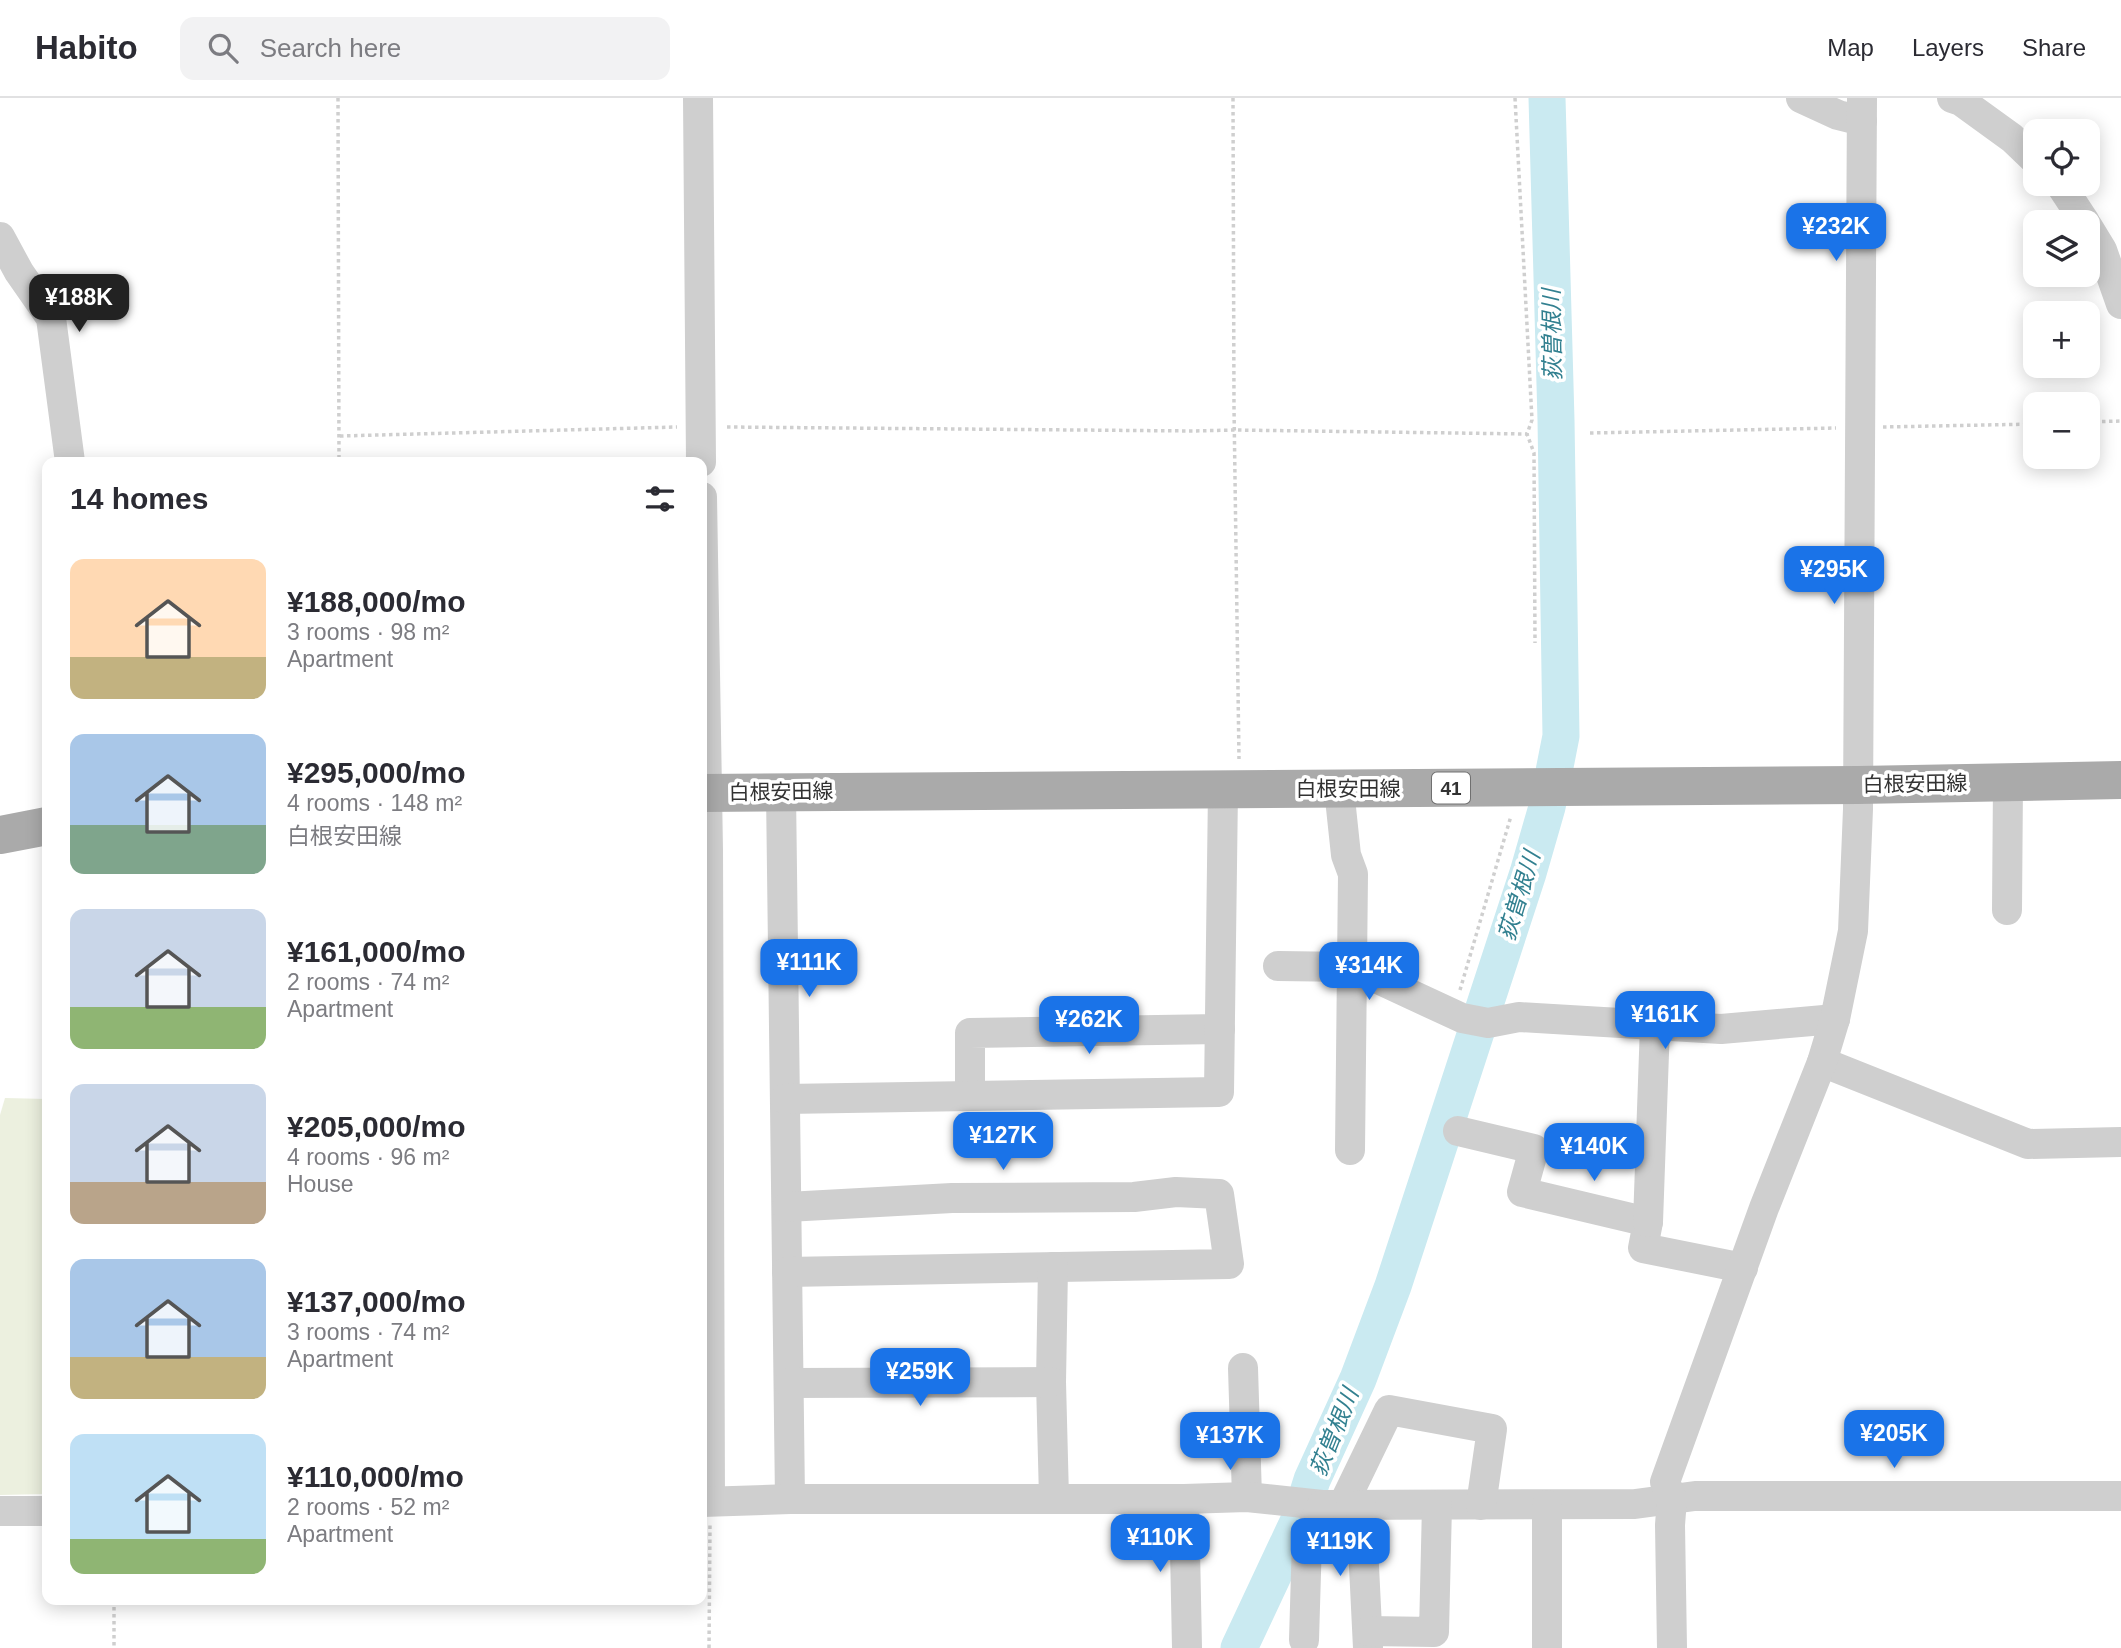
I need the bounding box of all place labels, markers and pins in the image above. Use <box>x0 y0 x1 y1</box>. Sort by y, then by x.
pin: ¥232K <box>1787 204 1885 263</box>
pin: ¥188K <box>30 274 128 334</box>
pin: ¥295K <box>1785 546 1883 606</box>
pin: ¥111K <box>760 940 858 999</box>
pin: ¥314K <box>1320 942 1418 1002</box>
pin: ¥161K <box>1616 992 1714 1051</box>
pin: ¥262K <box>1040 996 1138 1056</box>
pin: ¥127K <box>954 1112 1052 1172</box>
pin: ¥140K <box>1545 1124 1643 1183</box>
pin: ¥259K <box>871 1348 969 1408</box>
pin: ¥205K <box>1845 1410 1943 1470</box>
pin: ¥137K <box>1181 1412 1279 1472</box>
pin: ¥110K <box>1111 1514 1209 1574</box>
pin: ¥119K <box>1291 1518 1389 1578</box>

